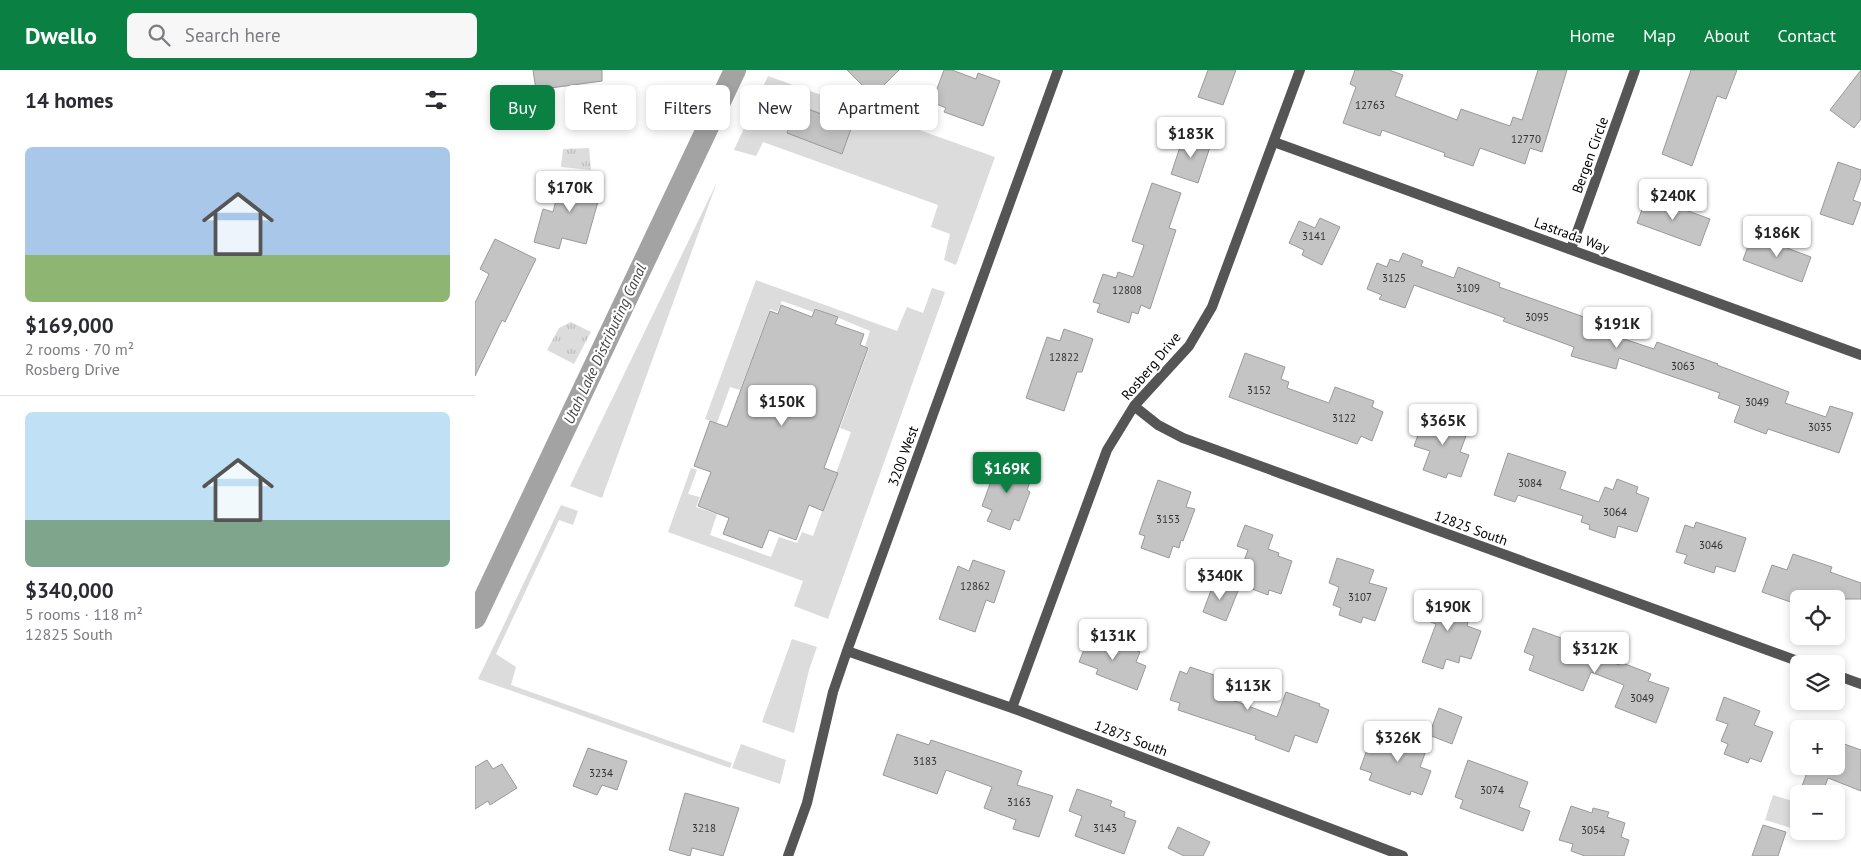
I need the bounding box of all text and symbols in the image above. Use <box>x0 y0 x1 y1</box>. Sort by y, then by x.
search box <box>127 13 477 58</box>
text: Dwello <box>25 20 97 51</box>
icon: search <box>145 21 173 49</box>
text: Search here <box>185 23 281 47</box>
text: Home <box>1569 24 1615 47</box>
text: Map <box>1643 24 1676 47</box>
text: About <box>1704 24 1750 47</box>
text: Contact <box>1778 24 1836 47</box>
chip: Buy <box>490 85 555 130</box>
chip: Rent <box>565 85 636 130</box>
chip: Filters <box>646 85 730 130</box>
chip: New <box>740 85 810 130</box>
chip: Apartment <box>820 85 938 130</box>
icon: filters <box>422 86 450 114</box>
text: 14 homes <box>25 87 113 114</box>
house number: 12763 <box>1355 98 1385 112</box>
street label: Bergen Circle <box>1568 114 1612 196</box>
pin: $183K <box>1156 116 1226 159</box>
text: $183K <box>1168 123 1214 143</box>
house number: 12770 <box>1511 132 1541 146</box>
pin: $170K <box>535 170 605 213</box>
text: $170K <box>547 177 593 197</box>
pin: $240K <box>1638 178 1708 221</box>
icon: home <box>193 179 283 269</box>
text: $240K <box>1650 185 1696 205</box>
street label: Lastrada Way <box>1532 213 1612 257</box>
pin: $186K <box>1742 216 1812 258</box>
text: $186K <box>1754 222 1800 242</box>
house number: 3141 <box>1302 229 1326 243</box>
water label: Utah Lake Distributing Canal <box>559 261 650 427</box>
house number: 3125 <box>1382 271 1406 285</box>
house number: 3109 <box>1456 281 1480 295</box>
house number: 12808 <box>1112 283 1142 297</box>
pin: $191K <box>1582 306 1652 349</box>
house number: 3095 <box>1525 310 1549 324</box>
text: $169,000 <box>25 312 114 339</box>
text: $191K <box>1594 313 1640 333</box>
street label: Rosberg Drive <box>1117 328 1185 404</box>
text: 2 rooms · 70 m² <box>25 339 134 359</box>
house number: 12822 <box>1049 350 1079 364</box>
text: Rosberg Drive <box>25 359 120 379</box>
house number: 3063 <box>1671 359 1695 373</box>
house number: 3152 <box>1247 383 1271 397</box>
pin: $150K <box>747 384 817 427</box>
text: $150K <box>759 391 805 411</box>
house number: 3049 <box>1745 395 1769 409</box>
pin: $365K <box>1408 404 1478 446</box>
text: $365K <box>1420 410 1466 430</box>
house number: 3122 <box>1332 411 1356 425</box>
house number: 3035 <box>1808 420 1832 434</box>
street label: 3200 West <box>884 423 922 489</box>
icon: home <box>193 445 283 535</box>
pin: $169K <box>972 452 1042 494</box>
text: $169K <box>984 458 1030 478</box>
house number: 3084 <box>1518 476 1542 490</box>
house number: 3064 <box>1603 505 1627 519</box>
street label: 12825 South <box>1432 506 1510 550</box>
house number: 3153 <box>1156 512 1180 526</box>
house number: 3046 <box>1699 538 1723 552</box>
pin: $340K <box>1185 558 1255 601</box>
text: $340K <box>1197 565 1243 585</box>
text: $340,000 <box>25 577 114 604</box>
house number: 12862 <box>960 579 990 593</box>
house number: 3107 <box>1348 590 1372 604</box>
pin: $190K <box>1413 590 1483 632</box>
map controls <box>1790 590 1845 840</box>
button: locate <box>1790 590 1845 645</box>
text: $190K <box>1425 596 1471 616</box>
text: 5 rooms · 118 m² <box>25 604 143 624</box>
pin: $131K <box>1078 618 1148 661</box>
text: 12825 South <box>25 624 113 644</box>
text: $131K <box>1090 625 1136 645</box>
pin: $312K <box>1560 632 1630 674</box>
text: $312K <box>1572 638 1618 658</box>
button: layers <box>1790 655 1845 710</box>
pin: $113K <box>1213 668 1283 711</box>
text: $113K <box>1225 675 1271 695</box>
house number: 3049 <box>1630 691 1654 705</box>
street label: 12875 South <box>1092 716 1170 760</box>
pin: $326K <box>1363 720 1433 763</box>
button: + <box>1790 720 1845 775</box>
text: $326K <box>1375 727 1421 747</box>
house number: 3183 <box>913 754 937 768</box>
house number: 3234 <box>589 766 613 780</box>
house number: 3074 <box>1480 783 1504 797</box>
button: − <box>1790 785 1845 840</box>
house number: 3163 <box>1007 795 1031 809</box>
house number: 3218 <box>692 821 716 835</box>
house number: 3143 <box>1093 821 1117 835</box>
house number: 3054 <box>1581 823 1605 837</box>

